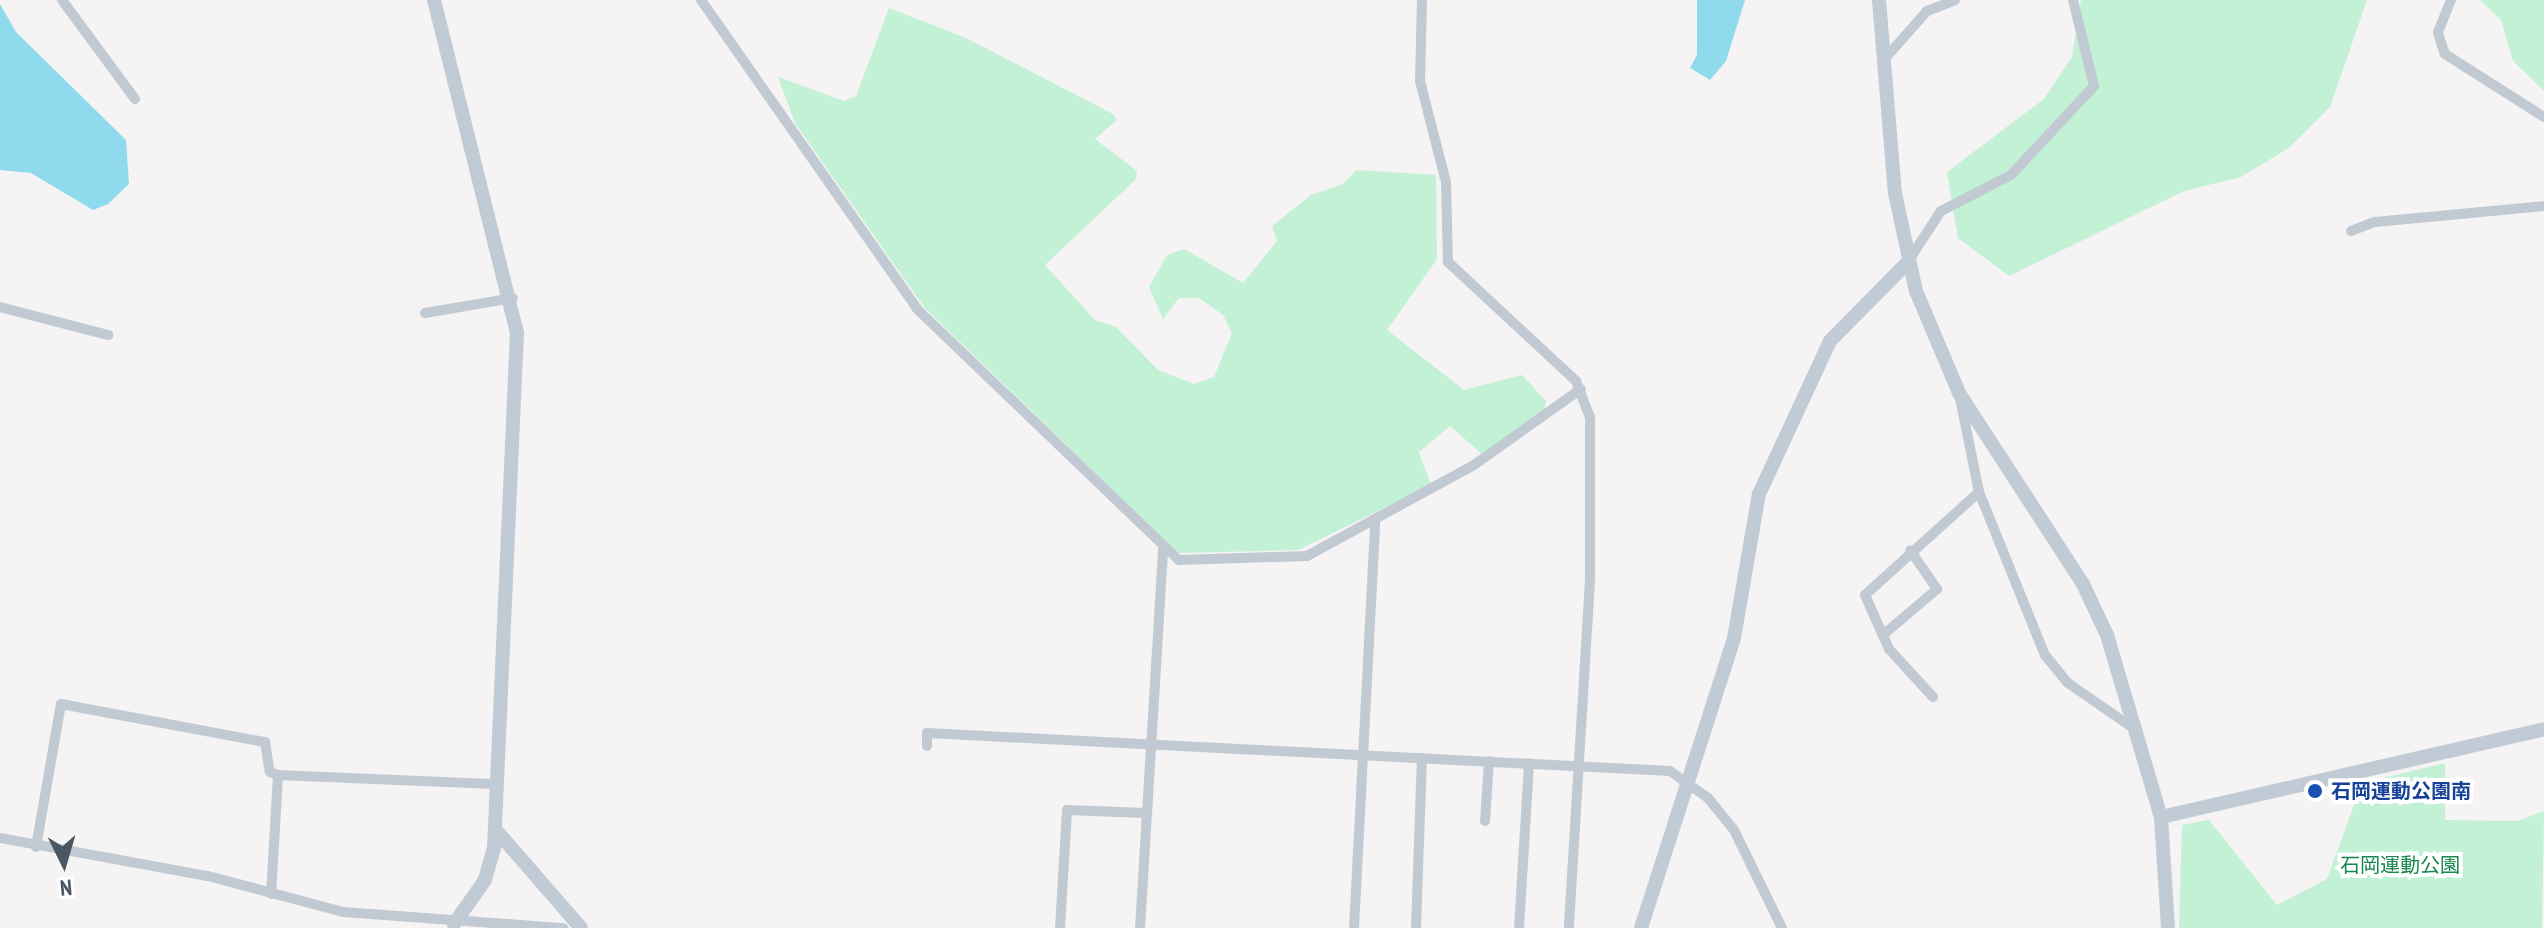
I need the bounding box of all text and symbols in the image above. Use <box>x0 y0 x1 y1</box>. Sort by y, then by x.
place label: 石岡運動公園南 <box>2331 779 2471 803</box>
marker: 石岡運動公園南 <box>2306 782 2324 800</box>
north arrow <box>24 824 104 904</box>
park label: 石岡運動公園 <box>2340 853 2460 877</box>
text: N <box>59 873 73 902</box>

